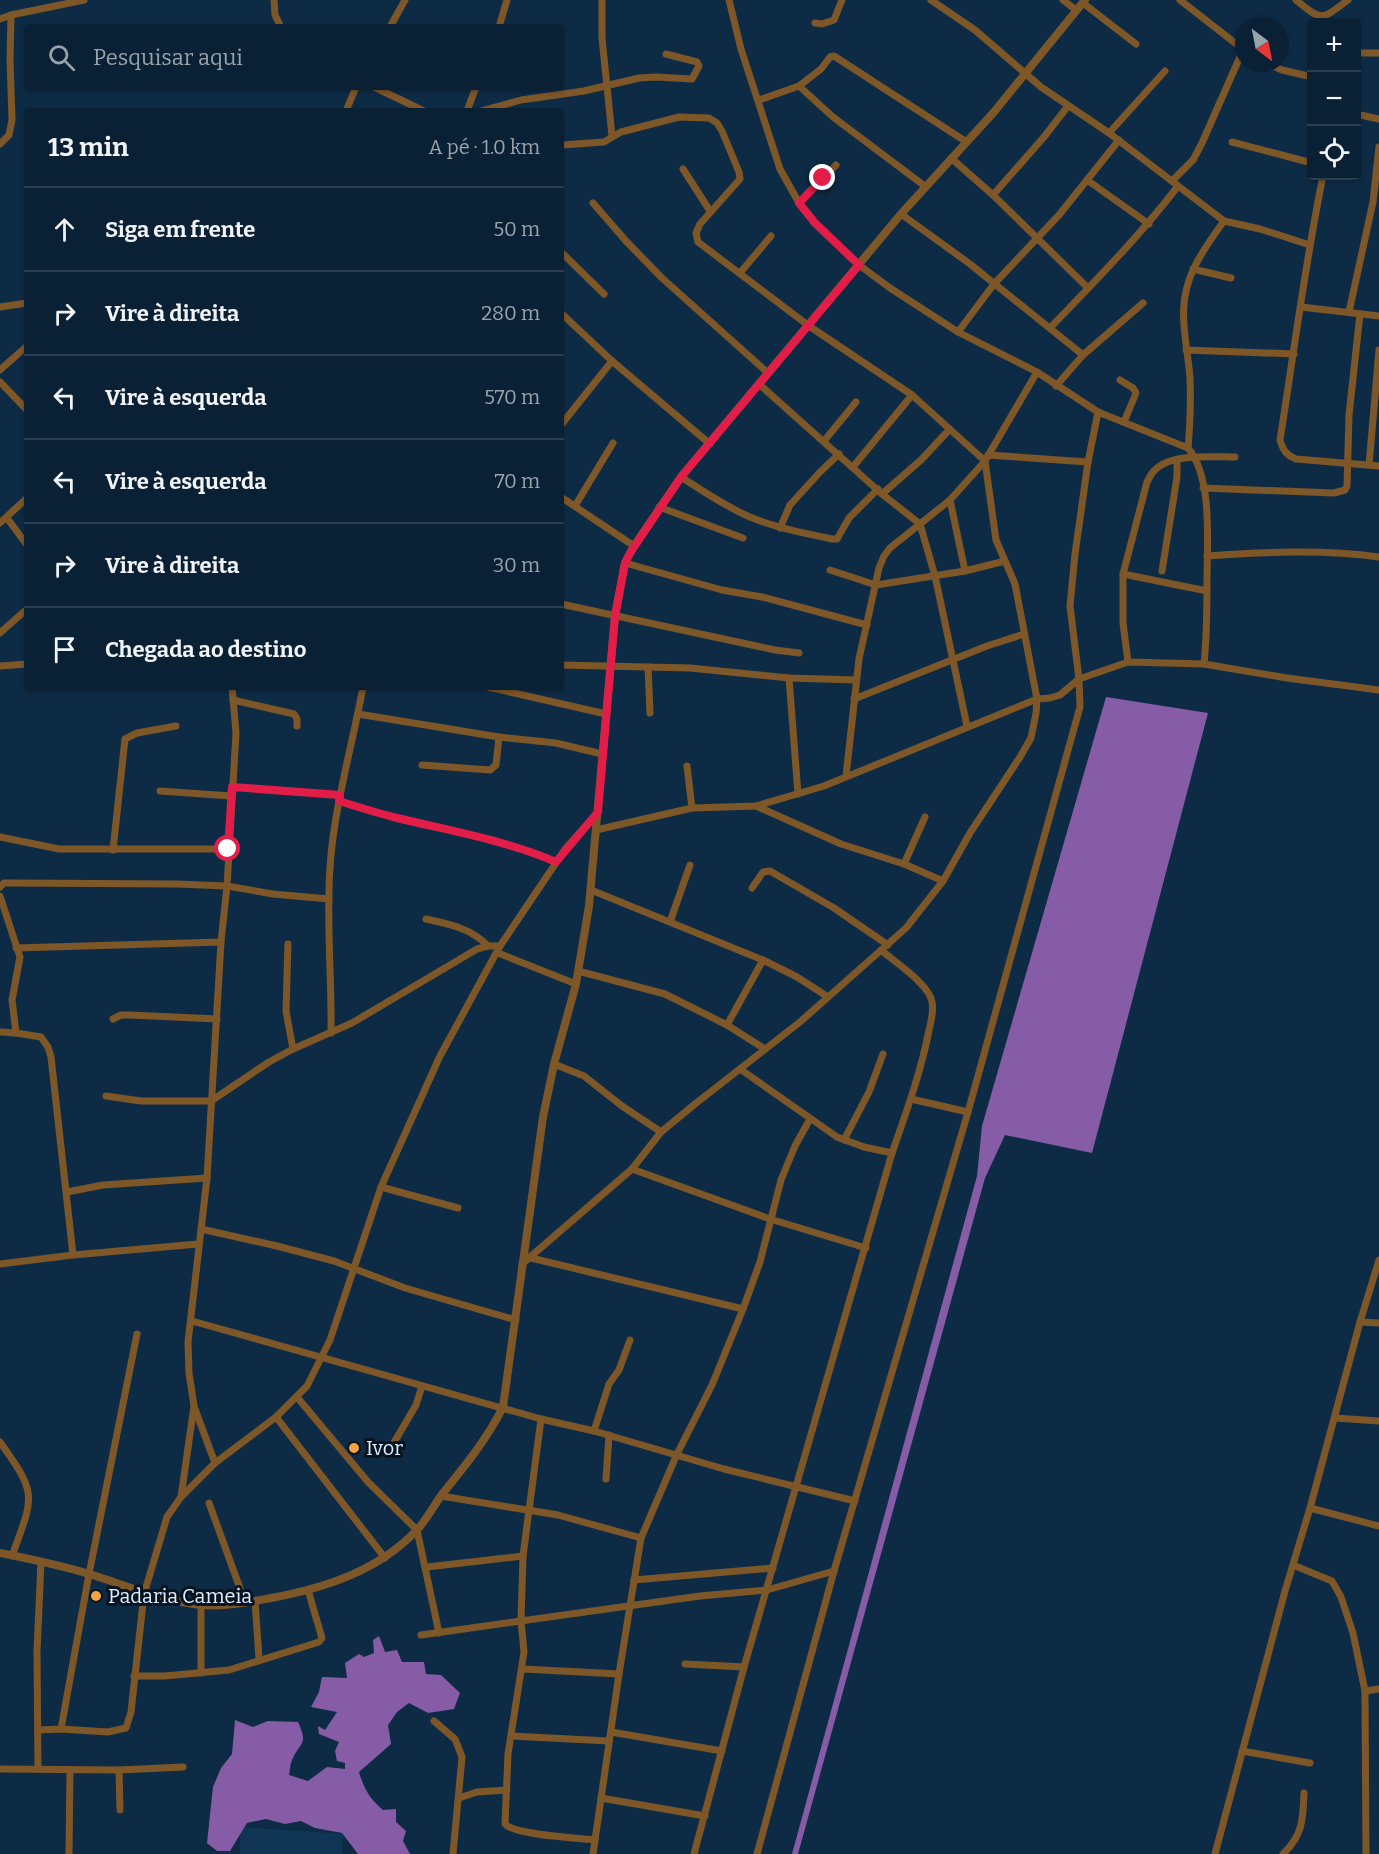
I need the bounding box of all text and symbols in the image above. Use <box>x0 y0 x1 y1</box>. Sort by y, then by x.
north arrow <box>1235 18 1289 72</box>
map controls <box>1307 18 1361 180</box>
button: + <box>1307 18 1361 72</box>
search box <box>24 24 564 90</box>
icon: search <box>45 41 78 74</box>
text: Pesquisar aqui <box>93 44 243 71</box>
button: − <box>1307 72 1361 126</box>
button: locate <box>1307 126 1361 180</box>
text: 13 min <box>48 132 129 163</box>
text: A pé · 1.0 km <box>429 135 540 159</box>
route end <box>809 164 835 190</box>
icon: ahead <box>48 213 81 246</box>
text: Siga em frente <box>105 216 255 243</box>
text: 50 m <box>493 217 540 241</box>
icon: right <box>48 297 81 330</box>
text: Vire à direita <box>105 300 239 327</box>
text: 280 m <box>481 301 540 325</box>
icon: left <box>48 381 81 414</box>
text: Vire à esquerda <box>105 384 266 411</box>
text: 570 m <box>484 385 540 409</box>
icon: left <box>48 465 81 498</box>
text: Vire à esquerda <box>105 468 266 495</box>
text: 70 m <box>494 469 540 493</box>
icon: right <box>48 549 81 582</box>
text: Vire à direita <box>105 552 239 579</box>
text: 30 m <box>493 553 540 577</box>
icon: arrive <box>48 633 81 666</box>
text: Chegada ao destino <box>105 636 306 663</box>
route start <box>214 835 240 861</box>
place label: Ivor <box>366 1436 403 1460</box>
marker: Ivor <box>347 1441 361 1455</box>
place label: Padaria Cameia <box>108 1584 252 1608</box>
marker: Padaria Cameia <box>89 1589 103 1603</box>

